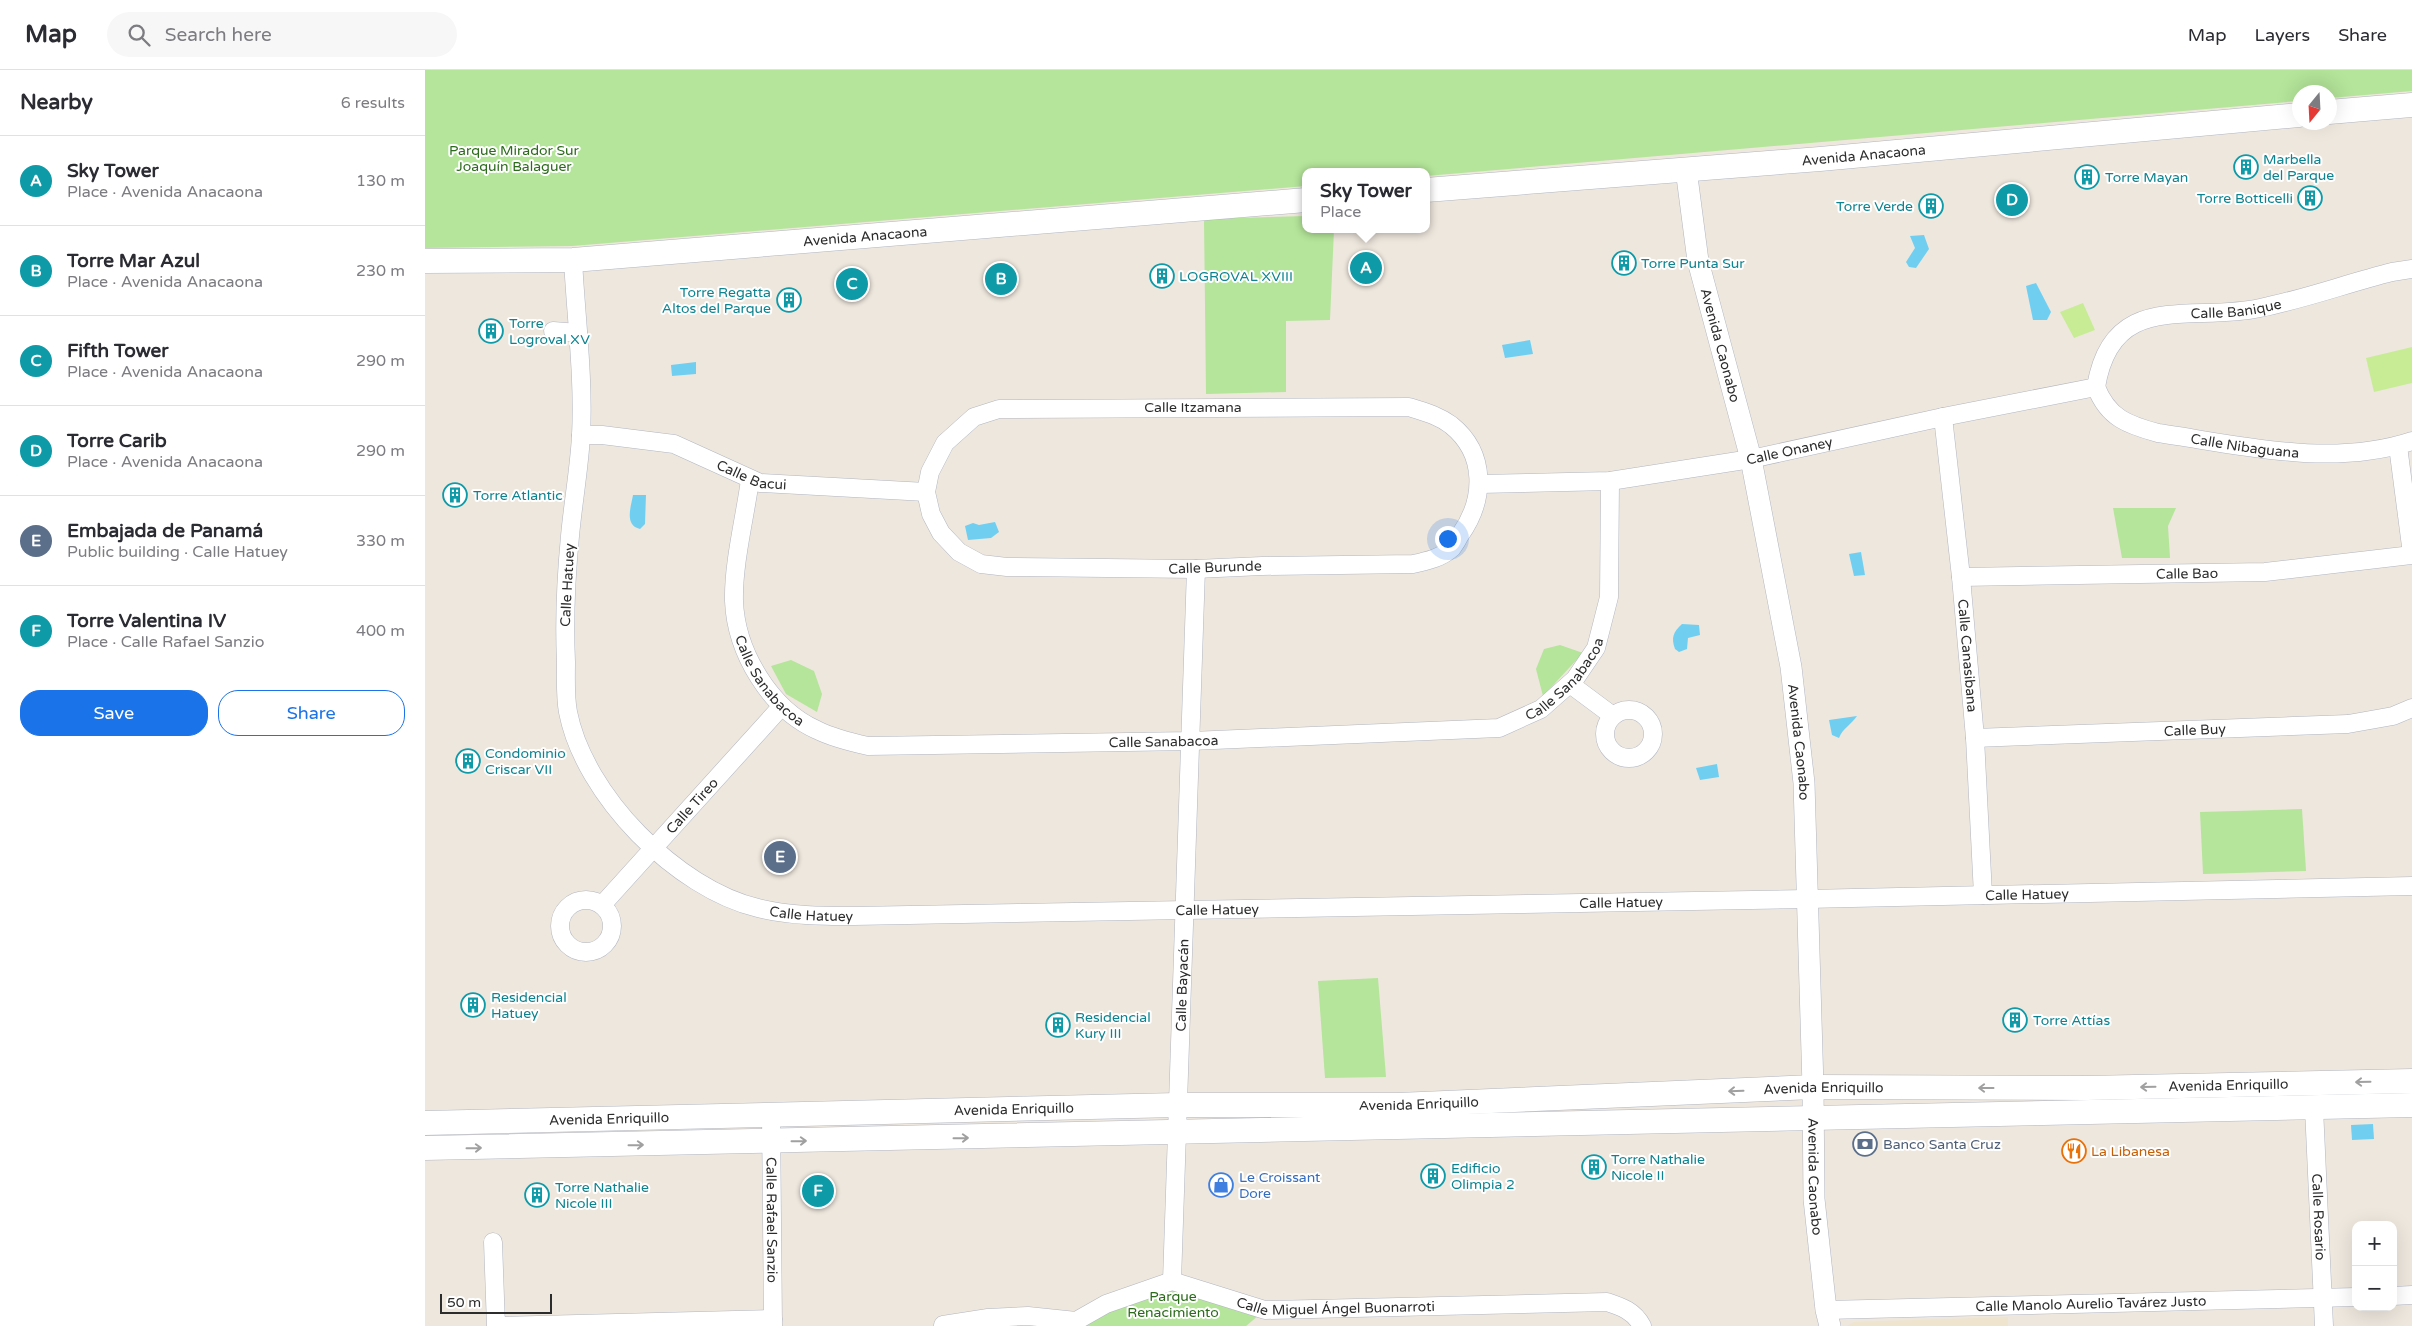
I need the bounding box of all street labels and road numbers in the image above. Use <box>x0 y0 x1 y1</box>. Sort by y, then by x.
street label: Avenida Anacaona <box>1801 141 1926 169</box>
street label: Avenida Anacaona <box>802 223 928 250</box>
street label: Avenida Caonabo <box>1697 286 1743 404</box>
street label: Calle Banique <box>2190 296 2283 322</box>
street label: Calle Itzamana <box>1144 399 1242 416</box>
street label: Calle Nibaguana <box>2189 430 2300 462</box>
street label: Calle Onaney <box>1745 433 1835 469</box>
street label: Calle Bacui <box>714 456 787 493</box>
street label: Calle Hatuey <box>557 542 578 627</box>
street label: Calle Burunde <box>1168 557 1262 578</box>
street label: Calle Bao <box>2156 565 2218 583</box>
street label: Calle Canasibana <box>1954 598 1981 713</box>
street label: Calle Sanabacoa <box>731 633 807 730</box>
street label: Calle Sanabacoa <box>1523 636 1607 724</box>
street label: Avenida Caonabo <box>1784 683 1813 801</box>
street label: Calle Buy <box>2164 721 2227 740</box>
street label: Calle Sanabacoa <box>1109 732 1219 751</box>
street label: Calle Tireo <box>663 774 722 837</box>
street label: Calle Hatuey <box>1985 885 2070 904</box>
street label: Calle Hatuey <box>1579 894 1664 912</box>
street label: Calle Hatuey <box>1175 901 1260 919</box>
street label: Calle Hatuey <box>768 903 854 925</box>
street label: Calle Bayacán <box>1172 939 1193 1032</box>
street label: Avenida Enriquillo <box>2168 1076 2289 1095</box>
street label: Avenida Enriquillo <box>1763 1079 1884 1098</box>
street label: Avenida Enriquillo <box>1359 1094 1479 1114</box>
street label: Avenida Enriquillo <box>954 1099 1074 1119</box>
street label: Avenida Enriquillo <box>549 1109 669 1129</box>
street label: Avenida Caonabo <box>1804 1118 1826 1236</box>
street label: Calle Rafael Sanzio <box>762 1157 781 1283</box>
street label: Calle Rosario <box>2308 1173 2329 1261</box>
street label: Calle Manolo Aurelio Tavárez Justo <box>1975 1293 2207 1315</box>
street label: Calle Miguel Ángel Buonarroti <box>1234 1294 1435 1320</box>

